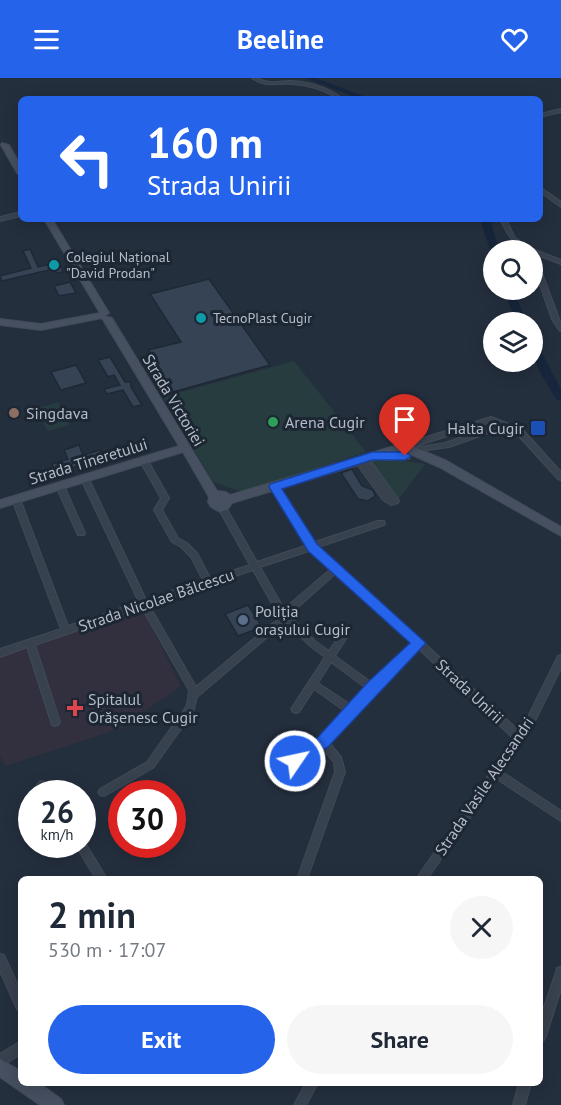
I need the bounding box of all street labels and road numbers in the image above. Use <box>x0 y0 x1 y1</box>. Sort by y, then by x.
street label: Strada Victoriei <box>139 350 209 450</box>
street label: Strada Tineretului <box>26 433 150 489</box>
street label: Strada Nicolae Bălcescu <box>76 564 236 636</box>
street label: Strada Unirii <box>432 654 508 728</box>
street label: Strada Vasile Alecsandri <box>430 713 538 859</box>

